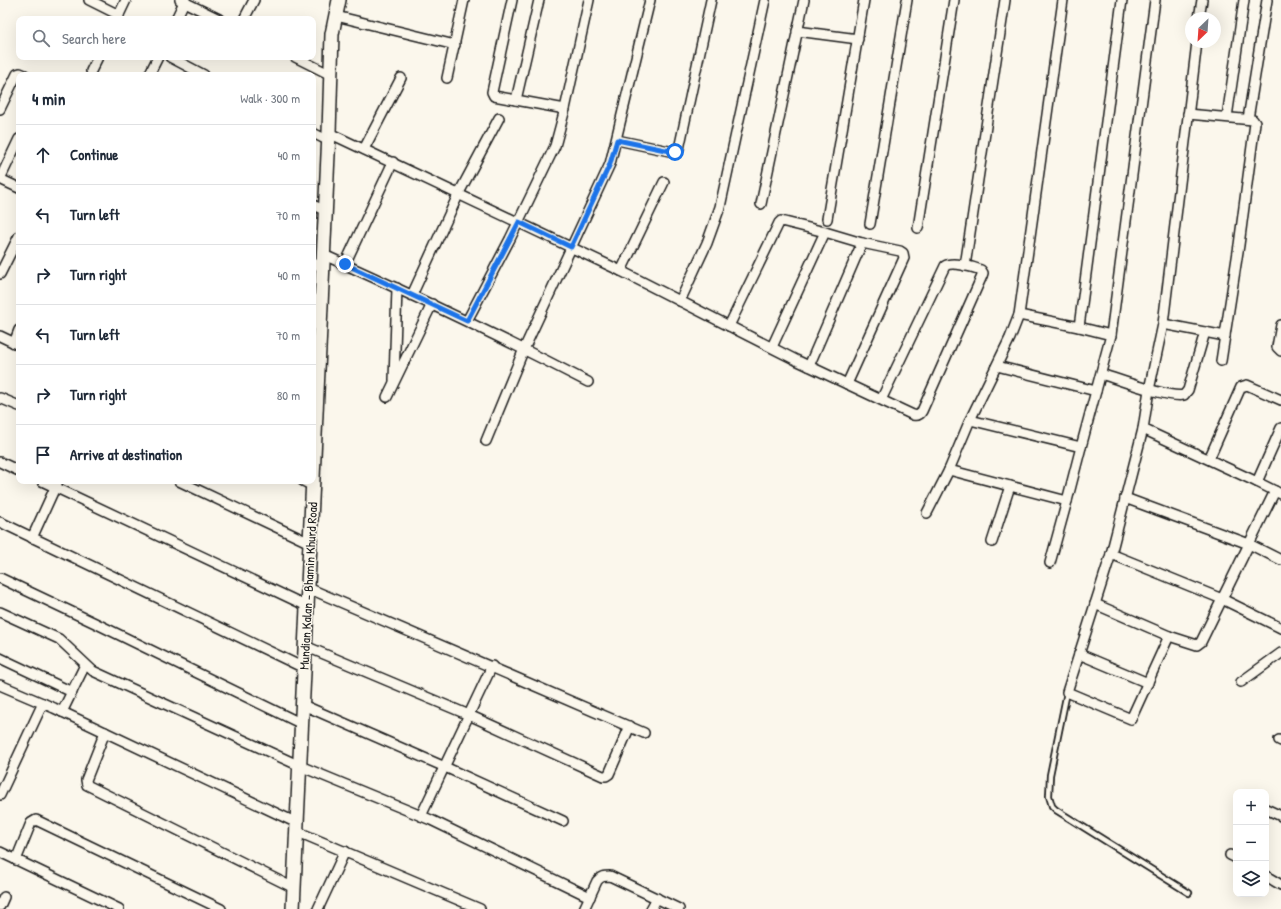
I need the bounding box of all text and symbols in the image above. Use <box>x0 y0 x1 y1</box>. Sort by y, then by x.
north arrow <box>1185 12 1221 48</box>
search box <box>16 16 316 60</box>
icon: search <box>30 27 52 49</box>
text: Search here <box>62 28 126 49</box>
text: 4 min <box>32 87 65 110</box>
text: Walk · 300 m <box>240 89 300 107</box>
route start <box>666 143 684 161</box>
icon: ahead <box>32 144 54 166</box>
text: Continue <box>70 144 118 165</box>
text: 40 m <box>277 146 300 164</box>
icon: left <box>32 204 54 226</box>
text: Turn left <box>70 204 120 225</box>
text: 70 m <box>276 206 300 224</box>
route end <box>336 255 354 273</box>
icon: right <box>32 264 54 286</box>
text: Turn right <box>70 264 126 285</box>
text: 40 m <box>277 266 300 284</box>
icon: left <box>32 324 54 346</box>
text: Turn left <box>70 324 120 345</box>
text: 70 m <box>276 326 300 344</box>
icon: right <box>32 384 54 406</box>
text: Turn right <box>70 384 126 405</box>
text: 80 m <box>277 386 300 404</box>
icon: arrive <box>32 444 54 466</box>
text: Arrive at destination <box>70 444 182 465</box>
street label: Mundian Kalan - Bhamin Khurd Road <box>295 502 321 670</box>
map controls <box>1233 789 1269 897</box>
button: + <box>1233 789 1269 825</box>
button: − <box>1233 825 1269 861</box>
button: layers <box>1233 861 1269 897</box>

